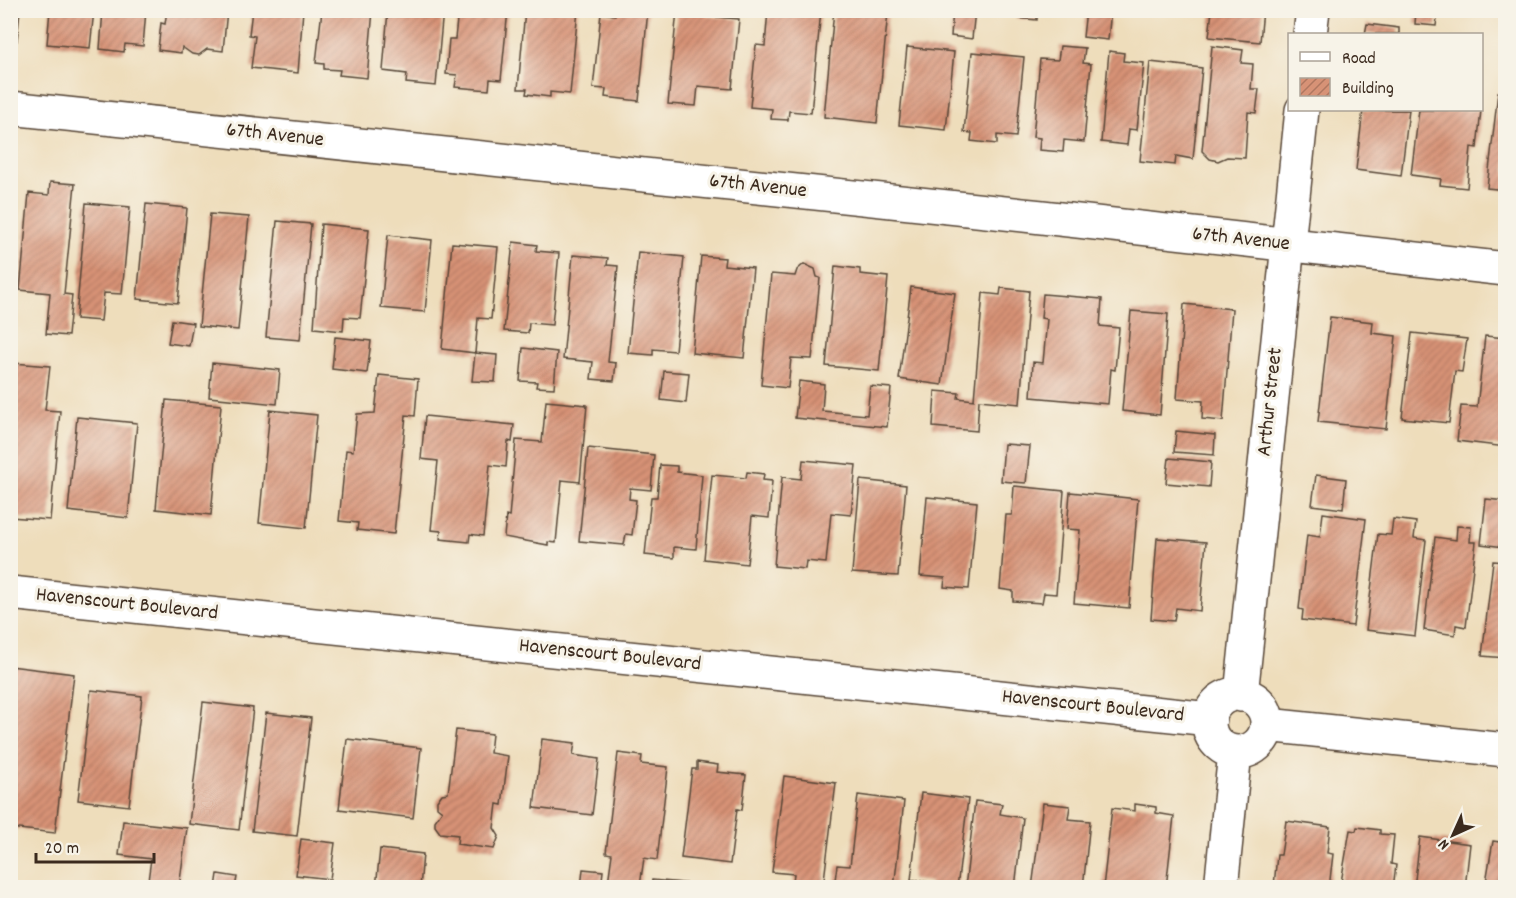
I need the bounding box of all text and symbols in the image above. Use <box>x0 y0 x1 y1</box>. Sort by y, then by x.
legend <box>1288 33 1483 111</box>
text: Road <box>1342 47 1376 72</box>
text: Building <box>1342 77 1394 102</box>
street label: 67th Avenue <box>225 116 325 156</box>
street label: 67th Avenue <box>708 167 808 207</box>
street label: 67th Avenue <box>1191 220 1291 260</box>
street label: Arthur Street <box>1250 346 1292 458</box>
street label: Havenscourt Boulevard <box>34 581 220 629</box>
street label: Havenscourt Boulevard <box>517 632 703 680</box>
street label: Havenscourt Boulevard <box>1000 683 1186 731</box>
north arrow <box>1423 805 1483 865</box>
scale bar <box>36 826 154 864</box>
text: N <box>1433 833 1455 855</box>
text: 20 m <box>45 837 79 862</box>

